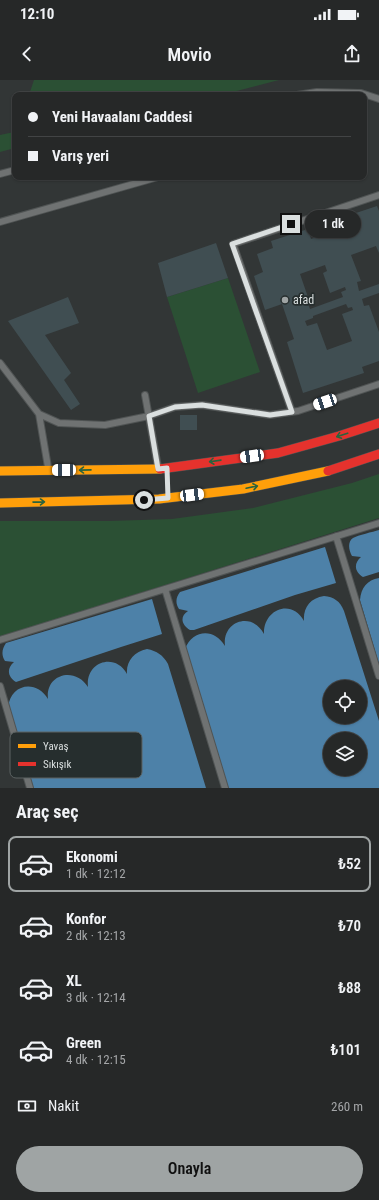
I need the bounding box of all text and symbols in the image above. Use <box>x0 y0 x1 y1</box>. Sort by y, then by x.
text: 12:10 <box>20 5 54 23</box>
icon: back <box>16 43 38 65</box>
icon: share <box>341 43 363 65</box>
text: Movio <box>168 44 211 65</box>
text: Yeni Havaalanı Caddesi <box>52 108 192 126</box>
text: Varış yeri <box>52 147 109 165</box>
callout: 1 dk <box>305 210 361 238</box>
route end <box>282 215 300 233</box>
text: 1 dk <box>322 216 344 231</box>
place label: afad <box>293 293 314 307</box>
marker: afad <box>280 295 290 305</box>
car <box>312 392 338 412</box>
one-way arrow <box>336 432 349 439</box>
car <box>239 448 265 464</box>
one-way arrow <box>209 457 222 465</box>
car <box>52 464 76 476</box>
one-way arrow <box>79 466 92 474</box>
one-way arrow <box>245 482 258 490</box>
car <box>179 488 205 502</box>
route start <box>135 491 153 509</box>
one-way arrow <box>32 498 45 506</box>
map controls <box>323 680 367 776</box>
button: locate <box>323 680 367 724</box>
legend <box>10 732 142 778</box>
button: layers <box>323 732 367 776</box>
text: Yavaş <box>43 740 68 753</box>
text: Sıkışık <box>43 758 71 771</box>
text: Araç seç <box>16 801 78 822</box>
icon: car <box>18 846 54 882</box>
text: Ekonomi <box>66 848 118 866</box>
text: ₺52 <box>338 855 361 873</box>
text: 1 dk · 12:12 <box>66 866 126 881</box>
icon: car <box>18 908 54 944</box>
text: Konfor <box>66 910 106 928</box>
text: ₺70 <box>338 917 361 935</box>
text: 2 dk · 12:13 <box>66 928 126 943</box>
icon: car <box>18 970 54 1006</box>
text: XL <box>66 972 82 990</box>
text: ₺88 <box>338 979 361 997</box>
text: 3 dk · 12:14 <box>66 990 126 1005</box>
icon: car <box>18 1032 54 1068</box>
text: Green <box>66 1034 101 1052</box>
text: ₺101 <box>330 1041 361 1059</box>
text: 4 dk · 12:15 <box>66 1052 126 1067</box>
icon: cash <box>16 1095 38 1117</box>
text: Nakit <box>48 1097 79 1115</box>
text: 260 m <box>331 1099 363 1114</box>
button: Onayla <box>16 1146 363 1192</box>

